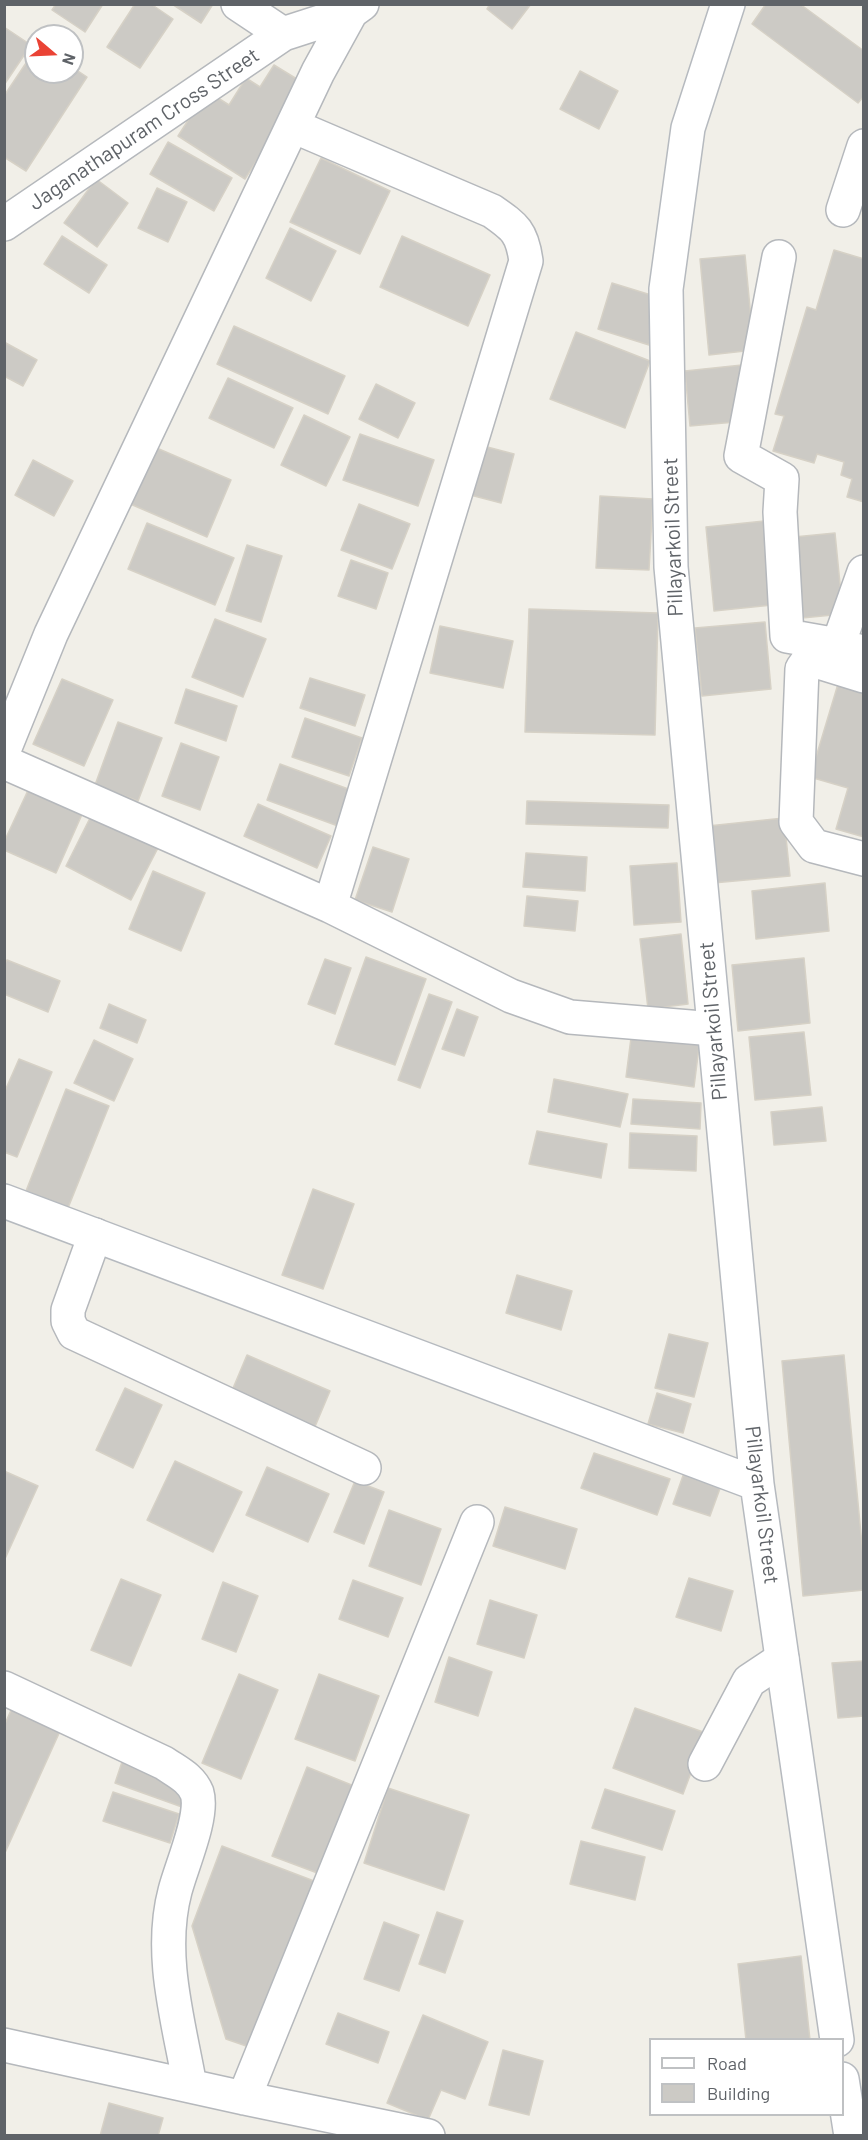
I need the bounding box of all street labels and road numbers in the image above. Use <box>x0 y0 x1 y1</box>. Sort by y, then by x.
street label: Jaganathapuram Cross Street <box>24 42 264 216</box>
street label: Pillayarkoil Street <box>658 457 688 617</box>
street label: Pillayarkoil Street <box>694 941 732 1101</box>
street label: Pillayarkoil Street <box>740 1424 784 1586</box>

